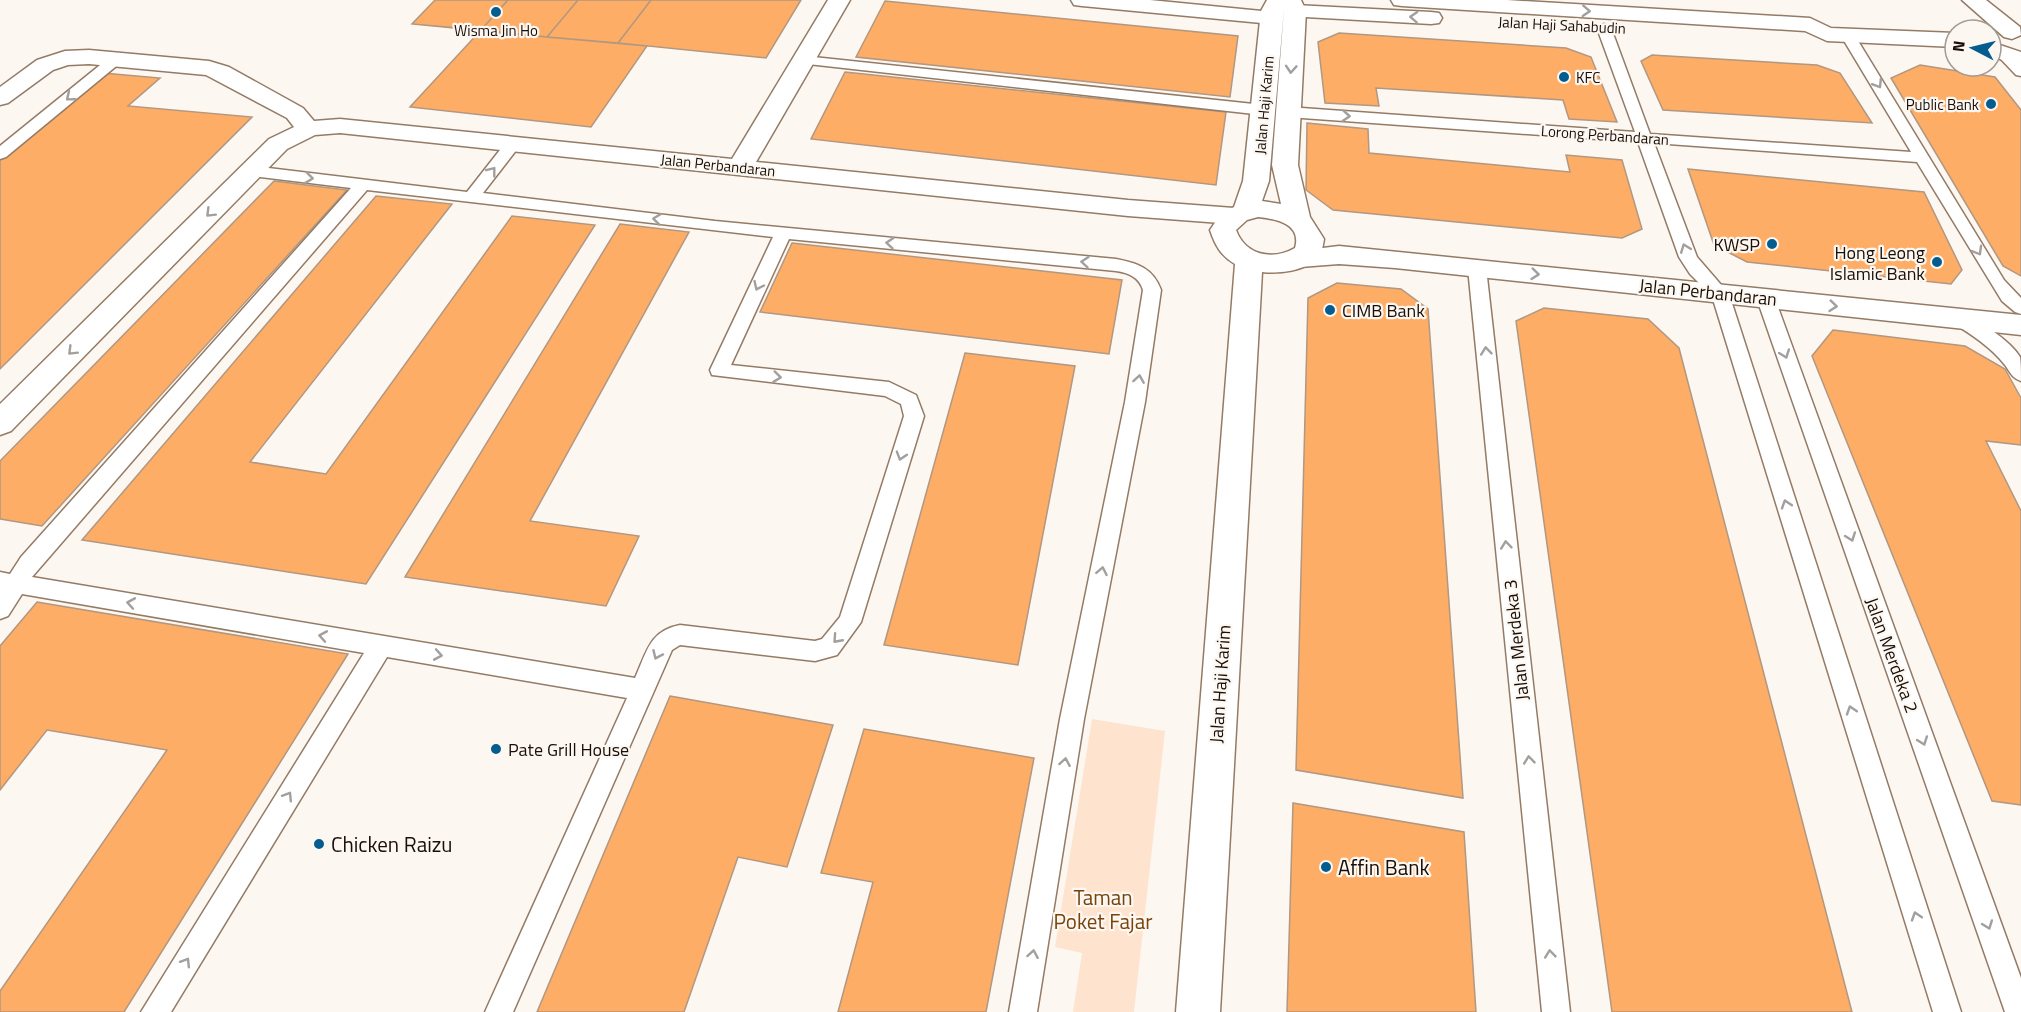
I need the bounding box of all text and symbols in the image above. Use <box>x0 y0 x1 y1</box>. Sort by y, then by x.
marker: Wisma Jin Ho <box>489 5 503 19</box>
one-way arrow <box>1582 5 1591 18</box>
street label: Jalan Haji Sahabudin <box>1497 10 1627 40</box>
one-way arrow <box>1409 11 1418 24</box>
north arrow <box>1943 18 2003 78</box>
place label: Wisma Jin Ho <box>454 19 538 42</box>
text: N <box>1946 39 1971 53</box>
street label: Jalan Haji Karim <box>1248 55 1280 155</box>
one-way arrow <box>1285 65 1298 74</box>
place label: KFC <box>1576 66 1600 89</box>
marker: KFC <box>1557 70 1571 84</box>
one-way arrow <box>1870 78 1882 88</box>
one-way arrow <box>66 89 77 100</box>
place label: Public Bank <box>1906 93 1979 116</box>
marker: Public Bank <box>1984 97 1998 111</box>
one-way arrow <box>1342 109 1351 122</box>
street label: Lorong Perbandaran <box>1540 119 1670 151</box>
street label: Jalan Perbandaran <box>659 148 777 182</box>
one-way arrow <box>485 167 496 178</box>
one-way arrow <box>305 171 314 184</box>
one-way arrow <box>206 205 217 216</box>
one-way arrow <box>653 213 662 226</box>
place label: KWSP <box>1713 231 1760 258</box>
one-way arrow <box>886 237 895 250</box>
marker: KWSP <box>1765 237 1779 251</box>
place label: Hong Leong Islamic Bank <box>1830 239 1925 287</box>
one-way arrow <box>1679 243 1692 253</box>
one-way arrow <box>1971 245 1982 256</box>
marker: Hong Leong Islamic Bank <box>1930 255 1944 269</box>
one-way arrow <box>1080 256 1089 269</box>
one-way arrow <box>1530 267 1539 280</box>
street label: Jalan Perbandaran <box>1638 271 1778 313</box>
one-way arrow <box>754 279 766 290</box>
place label: CIMB Bank <box>1342 297 1425 324</box>
one-way arrow <box>1829 299 1838 312</box>
marker: CIMB Bank <box>1323 303 1337 317</box>
one-way arrow <box>68 343 79 354</box>
one-way arrow <box>1480 347 1492 356</box>
one-way arrow <box>1778 348 1791 359</box>
one-way arrow <box>772 370 781 382</box>
one-way arrow <box>1132 374 1144 384</box>
one-way arrow <box>896 451 908 461</box>
one-way arrow <box>1781 499 1793 510</box>
one-way arrow <box>1843 532 1856 542</box>
one-way arrow <box>1500 541 1513 550</box>
one-way arrow <box>1094 566 1107 576</box>
street label: Jalan Merdeka 3 <box>1496 578 1536 702</box>
street label: Jalan Merdeka 2 <box>1859 593 1925 717</box>
one-way arrow <box>126 597 136 610</box>
street label: Jalan Haji Karim <box>1202 624 1238 744</box>
one-way arrow <box>318 630 328 643</box>
one-way arrow <box>833 632 844 643</box>
one-way arrow <box>434 649 443 661</box>
one-way arrow <box>653 649 665 660</box>
one-way arrow <box>1846 705 1859 716</box>
one-way arrow <box>1915 735 1928 746</box>
place label: Pate Grill House <box>508 736 629 763</box>
marker: Pate Grill House <box>489 742 503 756</box>
one-way arrow <box>1523 755 1536 764</box>
one-way arrow <box>1058 757 1071 767</box>
one-way arrow <box>281 792 293 802</box>
place label: Chicken Raizu <box>331 828 453 860</box>
marker: Chicken Raizu <box>312 837 326 851</box>
place label: Affin Bank <box>1338 851 1430 883</box>
marker: Affin Bank <box>1319 860 1333 874</box>
park label: Taman Poket Fajar <box>1053 881 1153 937</box>
one-way arrow <box>1911 911 1924 922</box>
one-way arrow <box>1980 919 1993 930</box>
one-way arrow <box>1544 949 1557 958</box>
one-way arrow <box>1026 950 1038 959</box>
one-way arrow <box>179 958 191 968</box>

